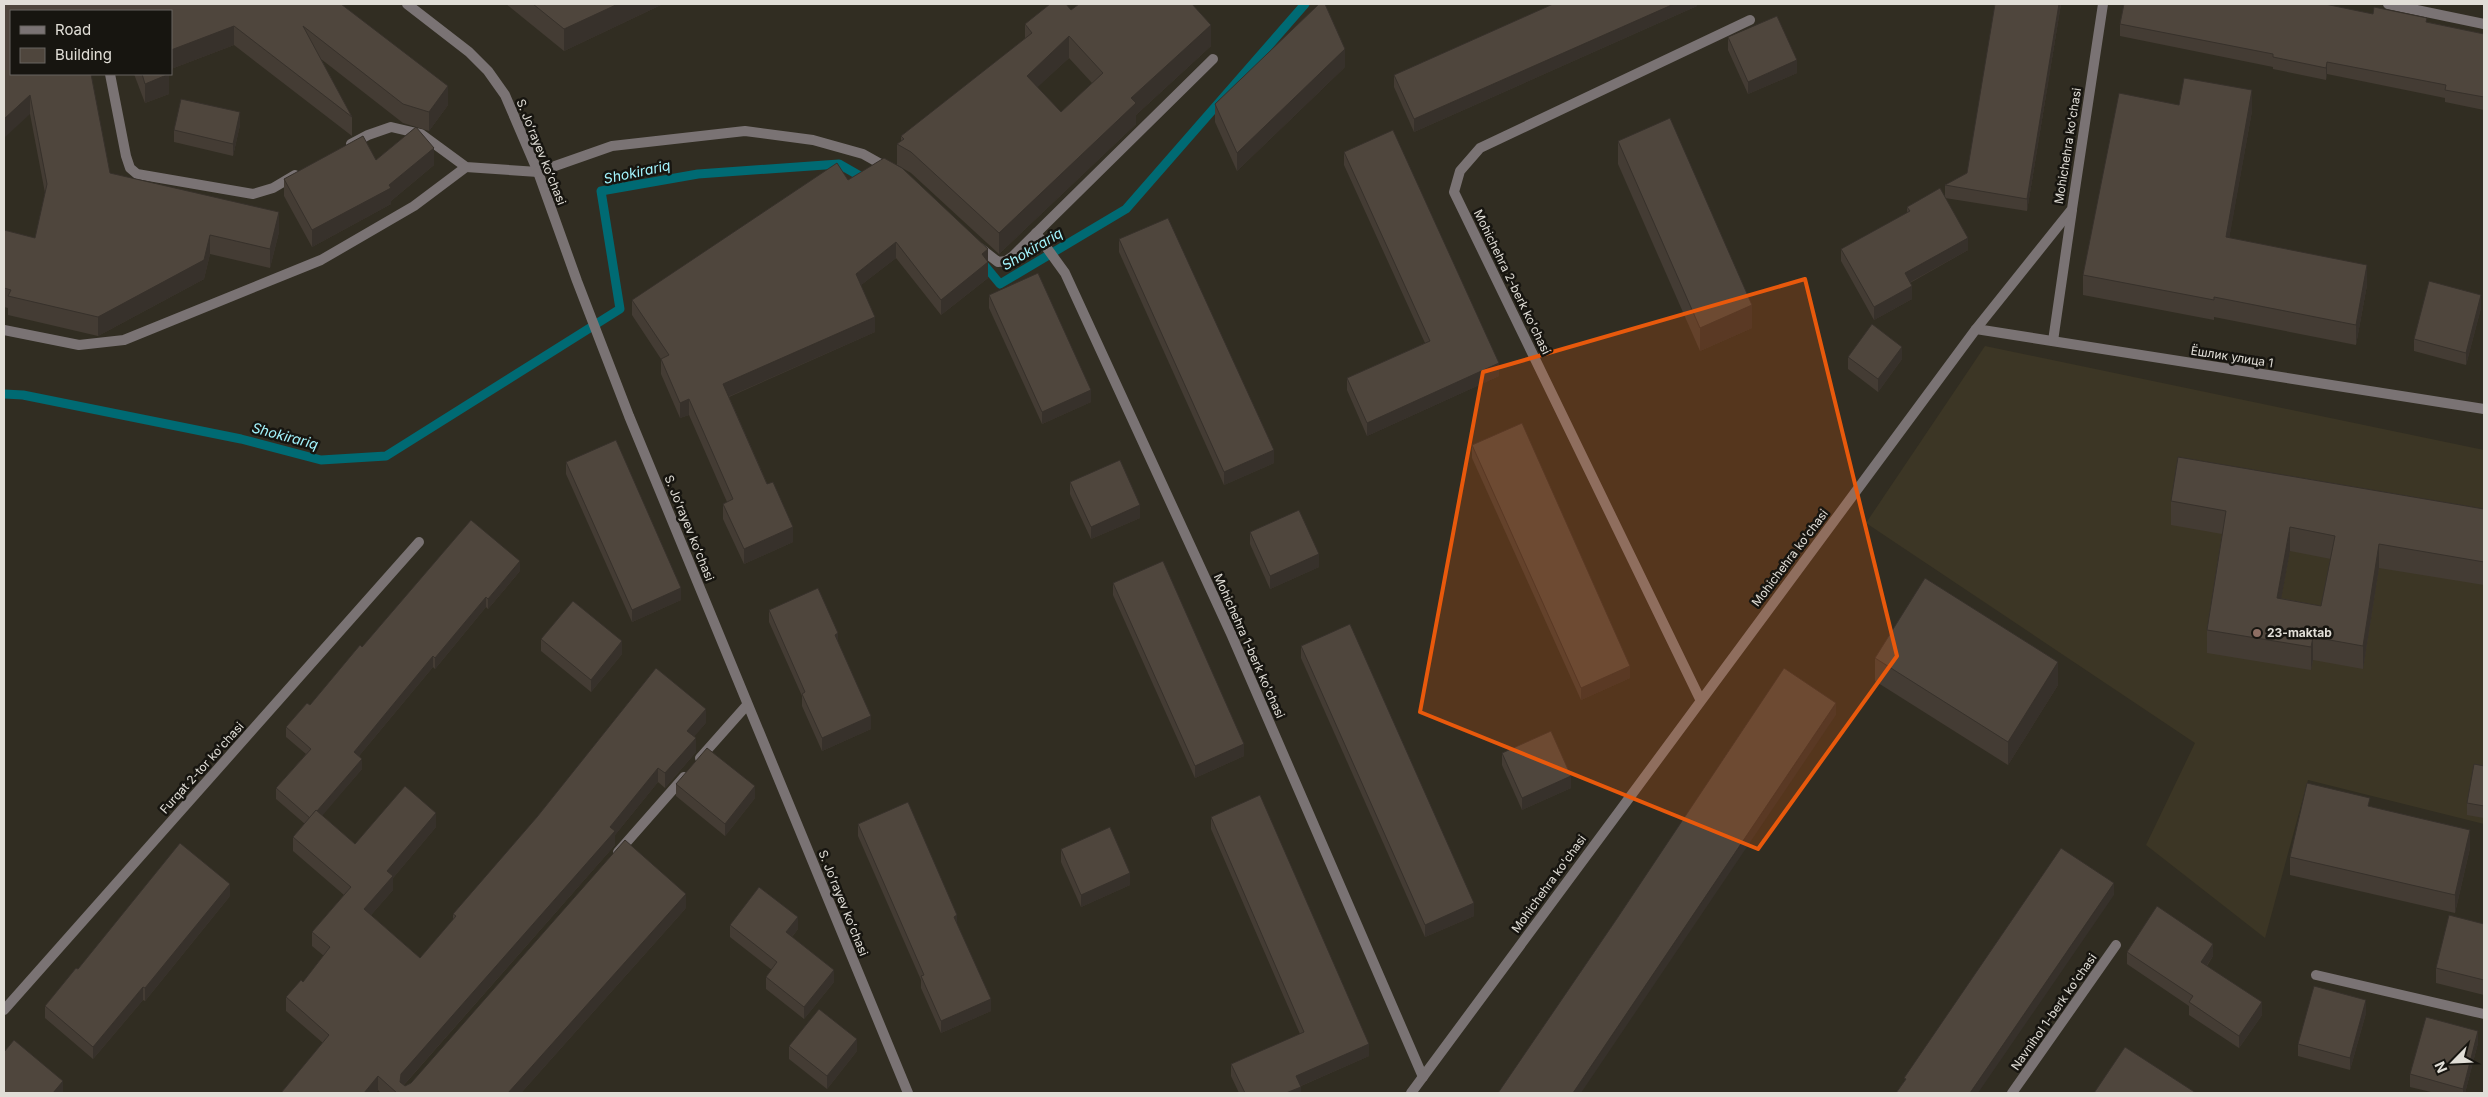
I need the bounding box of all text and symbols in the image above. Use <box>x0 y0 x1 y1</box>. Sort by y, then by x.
legend <box>10 10 172 75</box>
text: Road <box>55 20 91 39</box>
text: Building <box>55 45 112 64</box>
street label: Mohichehra ko'chasi <box>2051 87 2084 205</box>
street label: S. Joʻrayev koʻchasi <box>513 97 570 207</box>
water label: Shokirariq <box>602 156 672 187</box>
street label: Mohichehra 2-berk ko'chasi <box>1471 207 1554 357</box>
water label: Shokirariq <box>998 224 1066 273</box>
street label: Ёшлик улица 1 <box>2190 343 2274 370</box>
water label: Shokirariq <box>250 419 320 453</box>
street label: S. Joʻrayev koʻchasi <box>661 473 718 583</box>
street label: Mohichehra ko'chasi <box>1748 506 1831 609</box>
street label: Mohichehra 1-berk ko'chasi <box>1211 571 1288 721</box>
place label: 23-maktab <box>2267 625 2332 640</box>
marker: 23-maktab <box>2251 627 2263 639</box>
street label: Furqat 2-tor ko'chasi <box>157 719 247 816</box>
street label: Mohichehra ko'chasi <box>1508 832 1589 936</box>
street label: S. Joʻrayev koʻchasi <box>815 848 872 958</box>
street label: Navnihol 1-berk ko'chasi <box>2008 950 2100 1073</box>
north arrow <box>2428 1037 2478 1087</box>
text: N <box>2431 1059 2451 1076</box>

